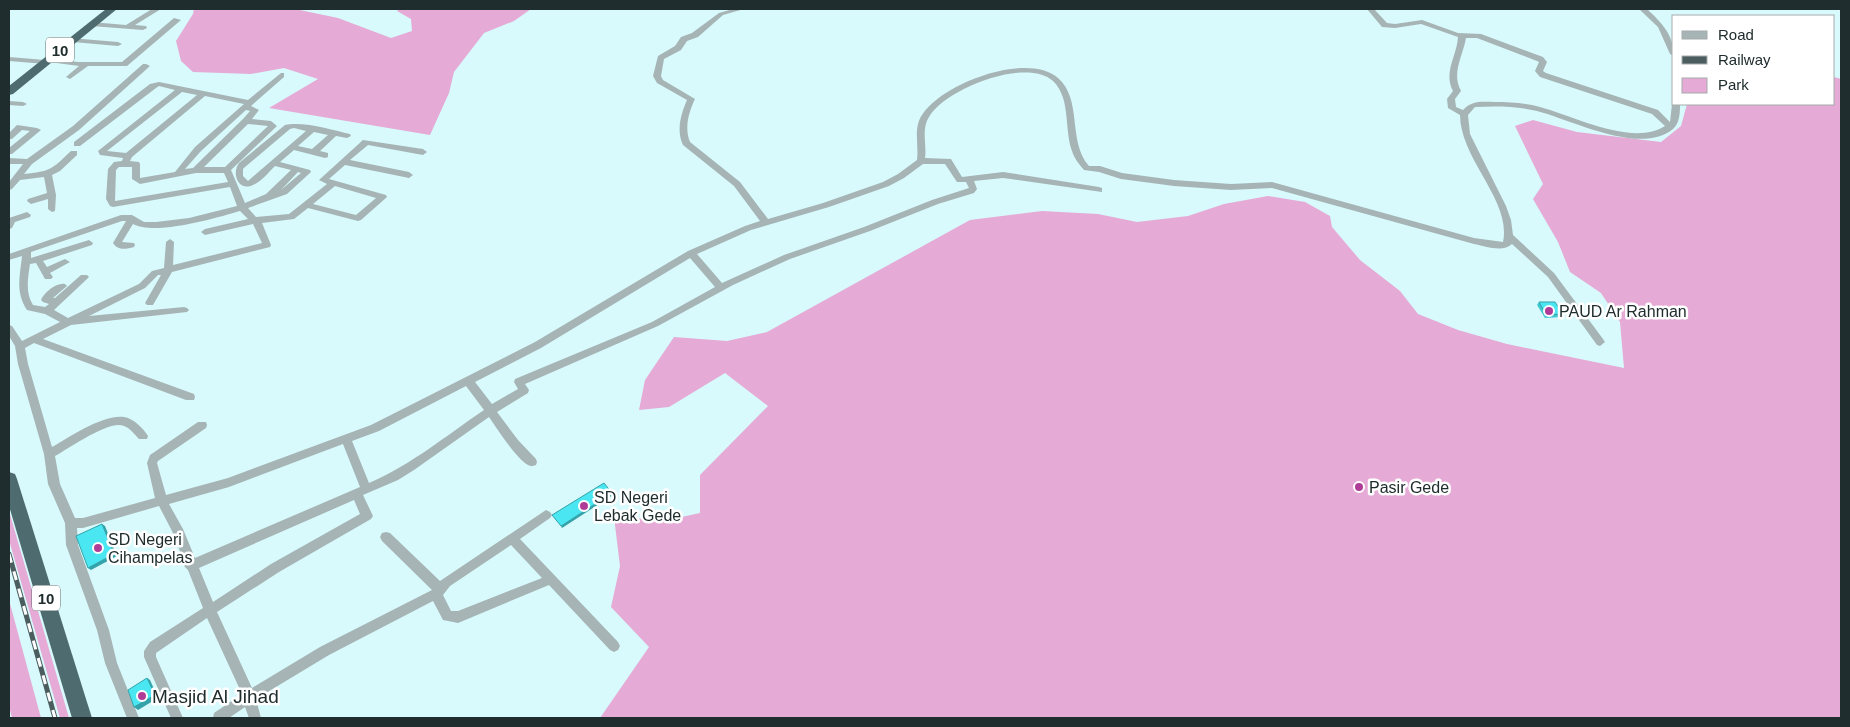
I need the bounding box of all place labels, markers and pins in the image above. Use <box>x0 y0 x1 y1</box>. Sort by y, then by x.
place label: PAUD Ar Rahman <box>1559 303 1687 320</box>
marker: PAUD Ar Rahman <box>1543 305 1555 317</box>
place label: Pasir Gede <box>1369 479 1449 496</box>
marker: Pasir Gede <box>1353 481 1365 493</box>
place label: SD Negeri Lebak Gede <box>594 489 681 524</box>
marker: SD Negeri Lebak Gede <box>578 500 590 512</box>
place label: SD Negeri Cihampelas <box>108 531 192 566</box>
marker: SD Negeri Cihampelas <box>92 542 104 554</box>
place label: Masjid Al Jihad <box>152 686 279 707</box>
marker: Masjid Al Jihad <box>136 690 148 702</box>

